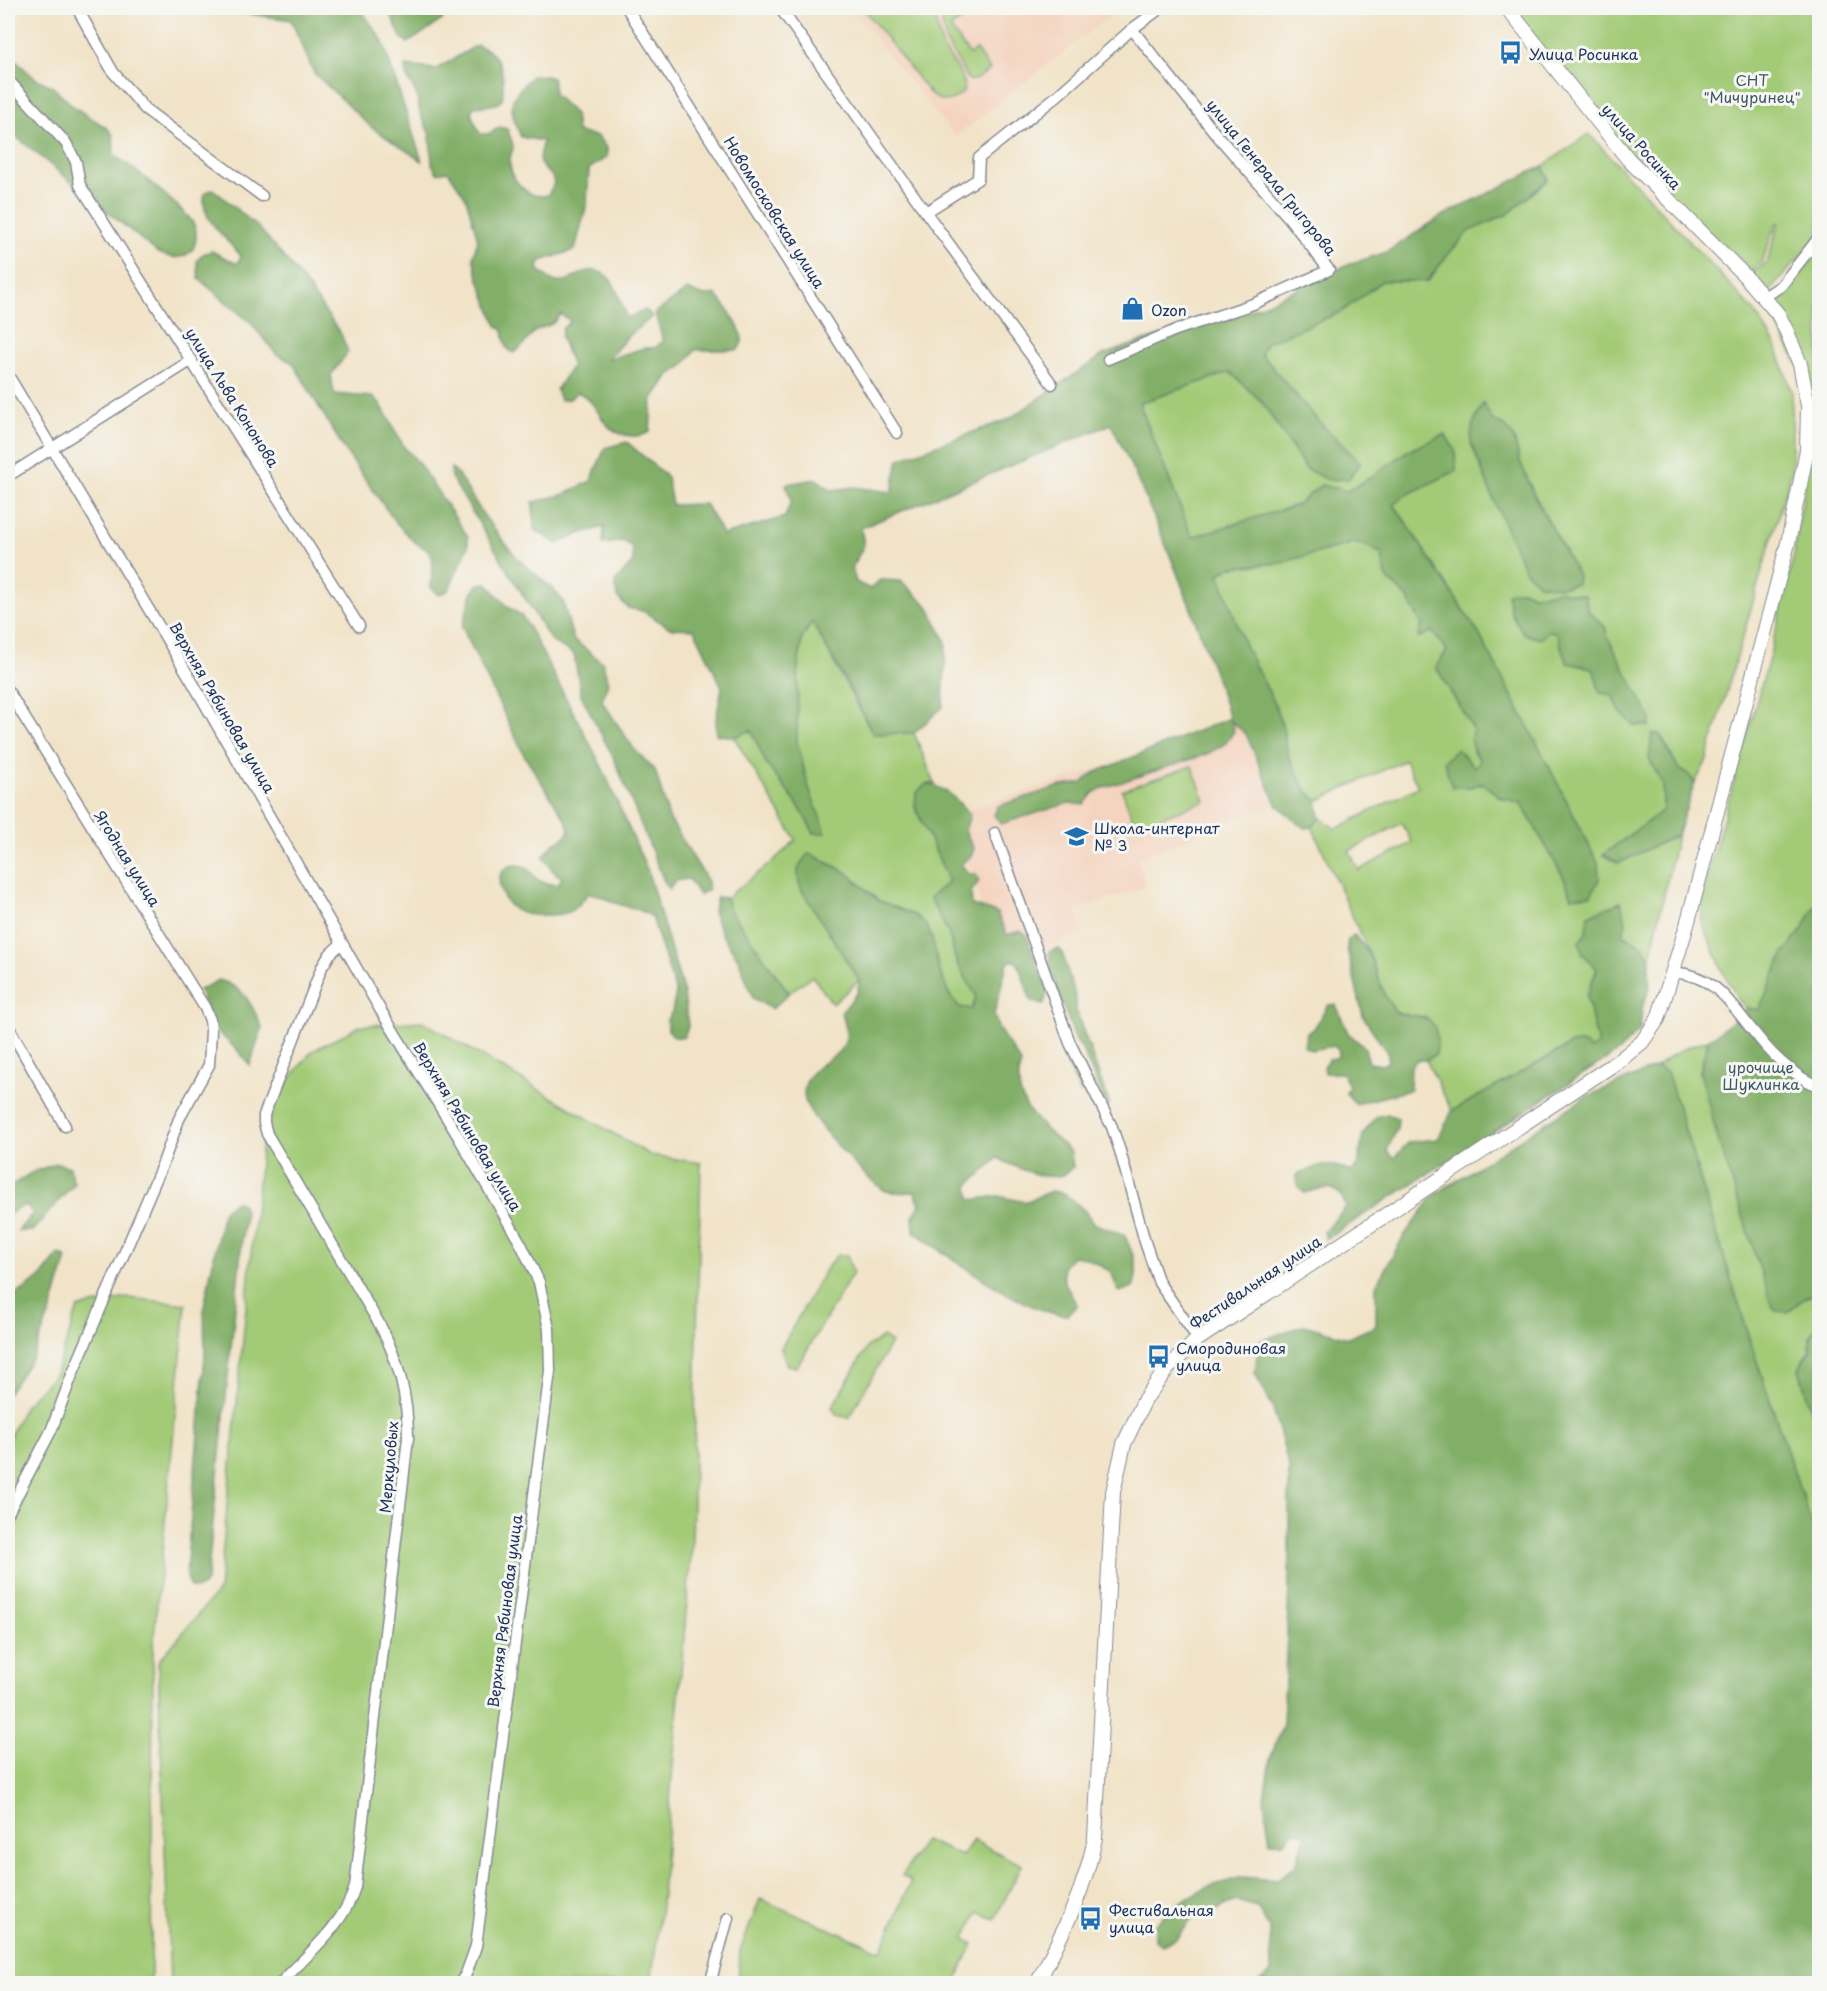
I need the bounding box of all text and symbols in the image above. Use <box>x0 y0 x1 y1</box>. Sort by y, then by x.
bus stop icon: Улица Росинка <box>1498 40 1524 66</box>
place label: Улица Росинка <box>1529 42 1639 65</box>
park label: СНТ "Мичуринец" <box>1703 68 1801 108</box>
street label: улица Генерала Григорова <box>1201 94 1343 261</box>
street label: улица Росинка <box>1597 98 1688 195</box>
street label: Новомосковская улица <box>719 131 832 293</box>
shop icon: Ozon <box>1120 296 1146 322</box>
place label: Ozon <box>1151 298 1187 321</box>
street label: улица Льва Кононова <box>181 323 286 472</box>
street label: Верхняя Рябиновая улица <box>165 617 282 797</box>
street label: Ягодная улица <box>89 805 167 911</box>
place label: Школа-интернат № 3 <box>1094 816 1220 856</box>
school or university icon: Школа-интернат № 3 <box>1063 823 1089 849</box>
street label: Верхняя Рябиновая улица <box>408 1037 528 1216</box>
park label: урочище Шуклинка <box>1722 1055 1800 1095</box>
street label: Фестивальная улица <box>1185 1229 1326 1335</box>
place label: Смородиновая улица <box>1176 1336 1286 1376</box>
bus stop icon: Смородиновая улица <box>1145 1343 1171 1369</box>
street label: Меркуловых <box>373 1420 403 1514</box>
street label: Верхняя Рябиновая улица <box>481 1513 527 1709</box>
place label: Фестивальная улица <box>1109 1898 1214 1938</box>
bus stop icon: Фестивальная улица <box>1078 1905 1104 1931</box>

